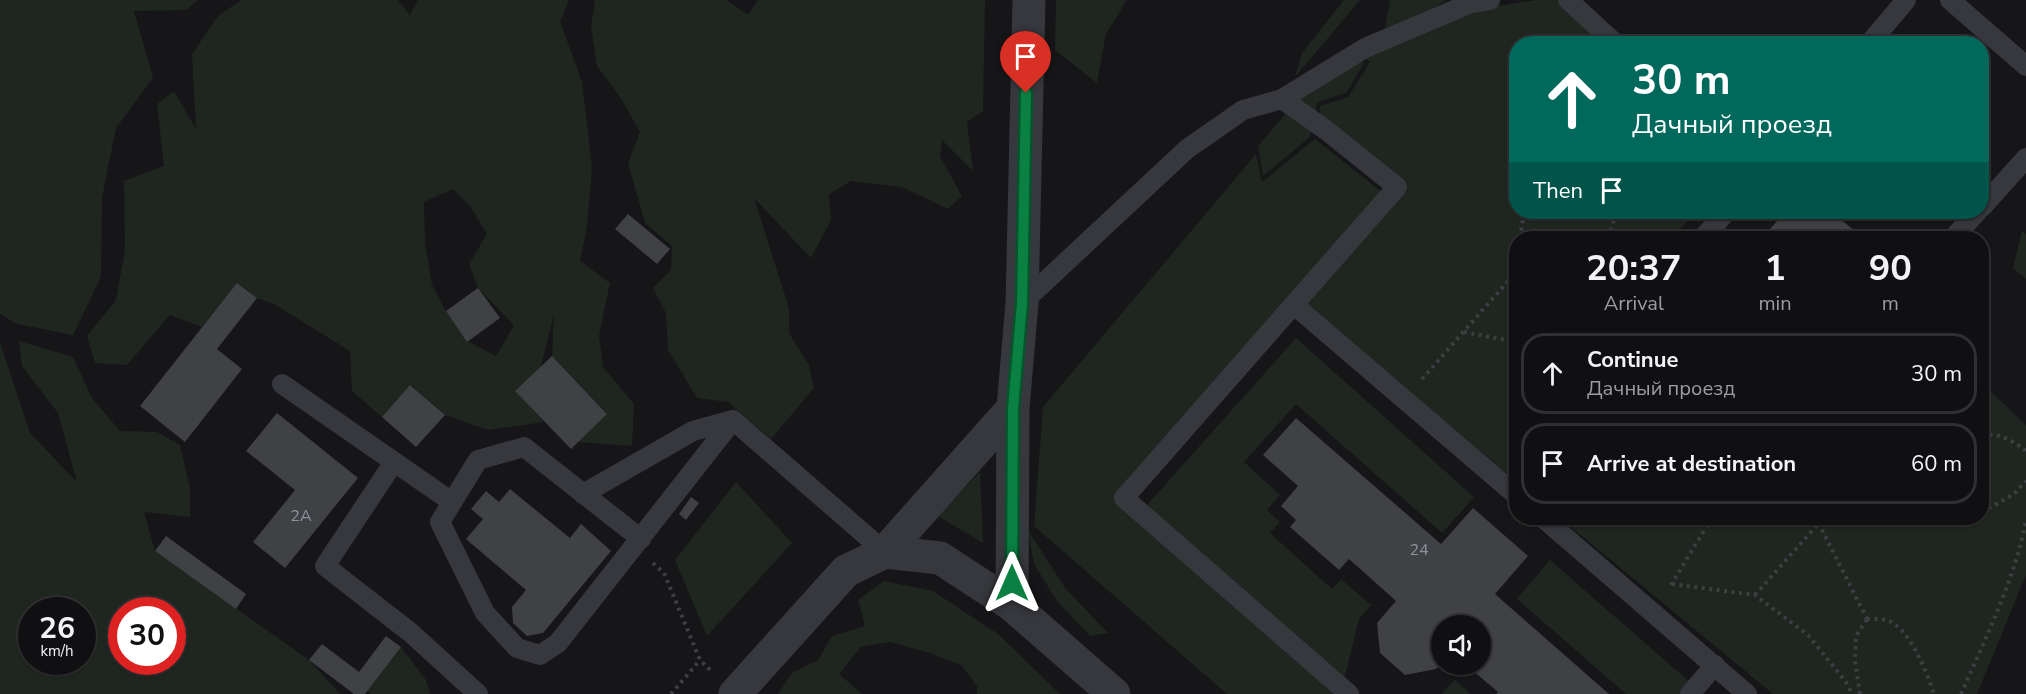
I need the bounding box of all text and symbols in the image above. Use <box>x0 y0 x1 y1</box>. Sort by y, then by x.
pin <box>1000 31 1051 93</box>
icon: arrive <box>1009 40 1042 73</box>
text: 30 m <box>1632 52 1731 109</box>
icon: ahead <box>1533 60 1611 138</box>
text: Дачный проезд <box>1632 106 1832 143</box>
icon: arrive <box>1595 174 1628 207</box>
text: Then <box>1533 176 1583 206</box>
text: 20:37 <box>1586 244 1681 293</box>
text: 1 <box>1764 244 1786 293</box>
text: 90 <box>1869 244 1912 293</box>
text: Arrival <box>1604 290 1664 317</box>
text: min <box>1758 290 1792 317</box>
text: m <box>1882 290 1899 317</box>
text: Continue <box>1587 345 1678 375</box>
icon: ahead <box>1536 357 1569 390</box>
text: 30 m <box>1911 359 1962 389</box>
text: Дачный проезд <box>1587 375 1735 402</box>
icon: arrive <box>1536 447 1569 480</box>
text: Arrive at destination <box>1587 449 1796 479</box>
text: 60 m <box>1911 449 1962 479</box>
house number: 2А <box>290 505 312 527</box>
house number: 24 <box>1409 539 1429 561</box>
position arrow <box>980 551 1044 615</box>
speed limit sign: 30 <box>108 597 186 675</box>
text: 26 <box>39 608 75 649</box>
map controls <box>1431 615 1491 675</box>
button: sound <box>1431 615 1491 675</box>
text: km/h <box>40 641 74 661</box>

